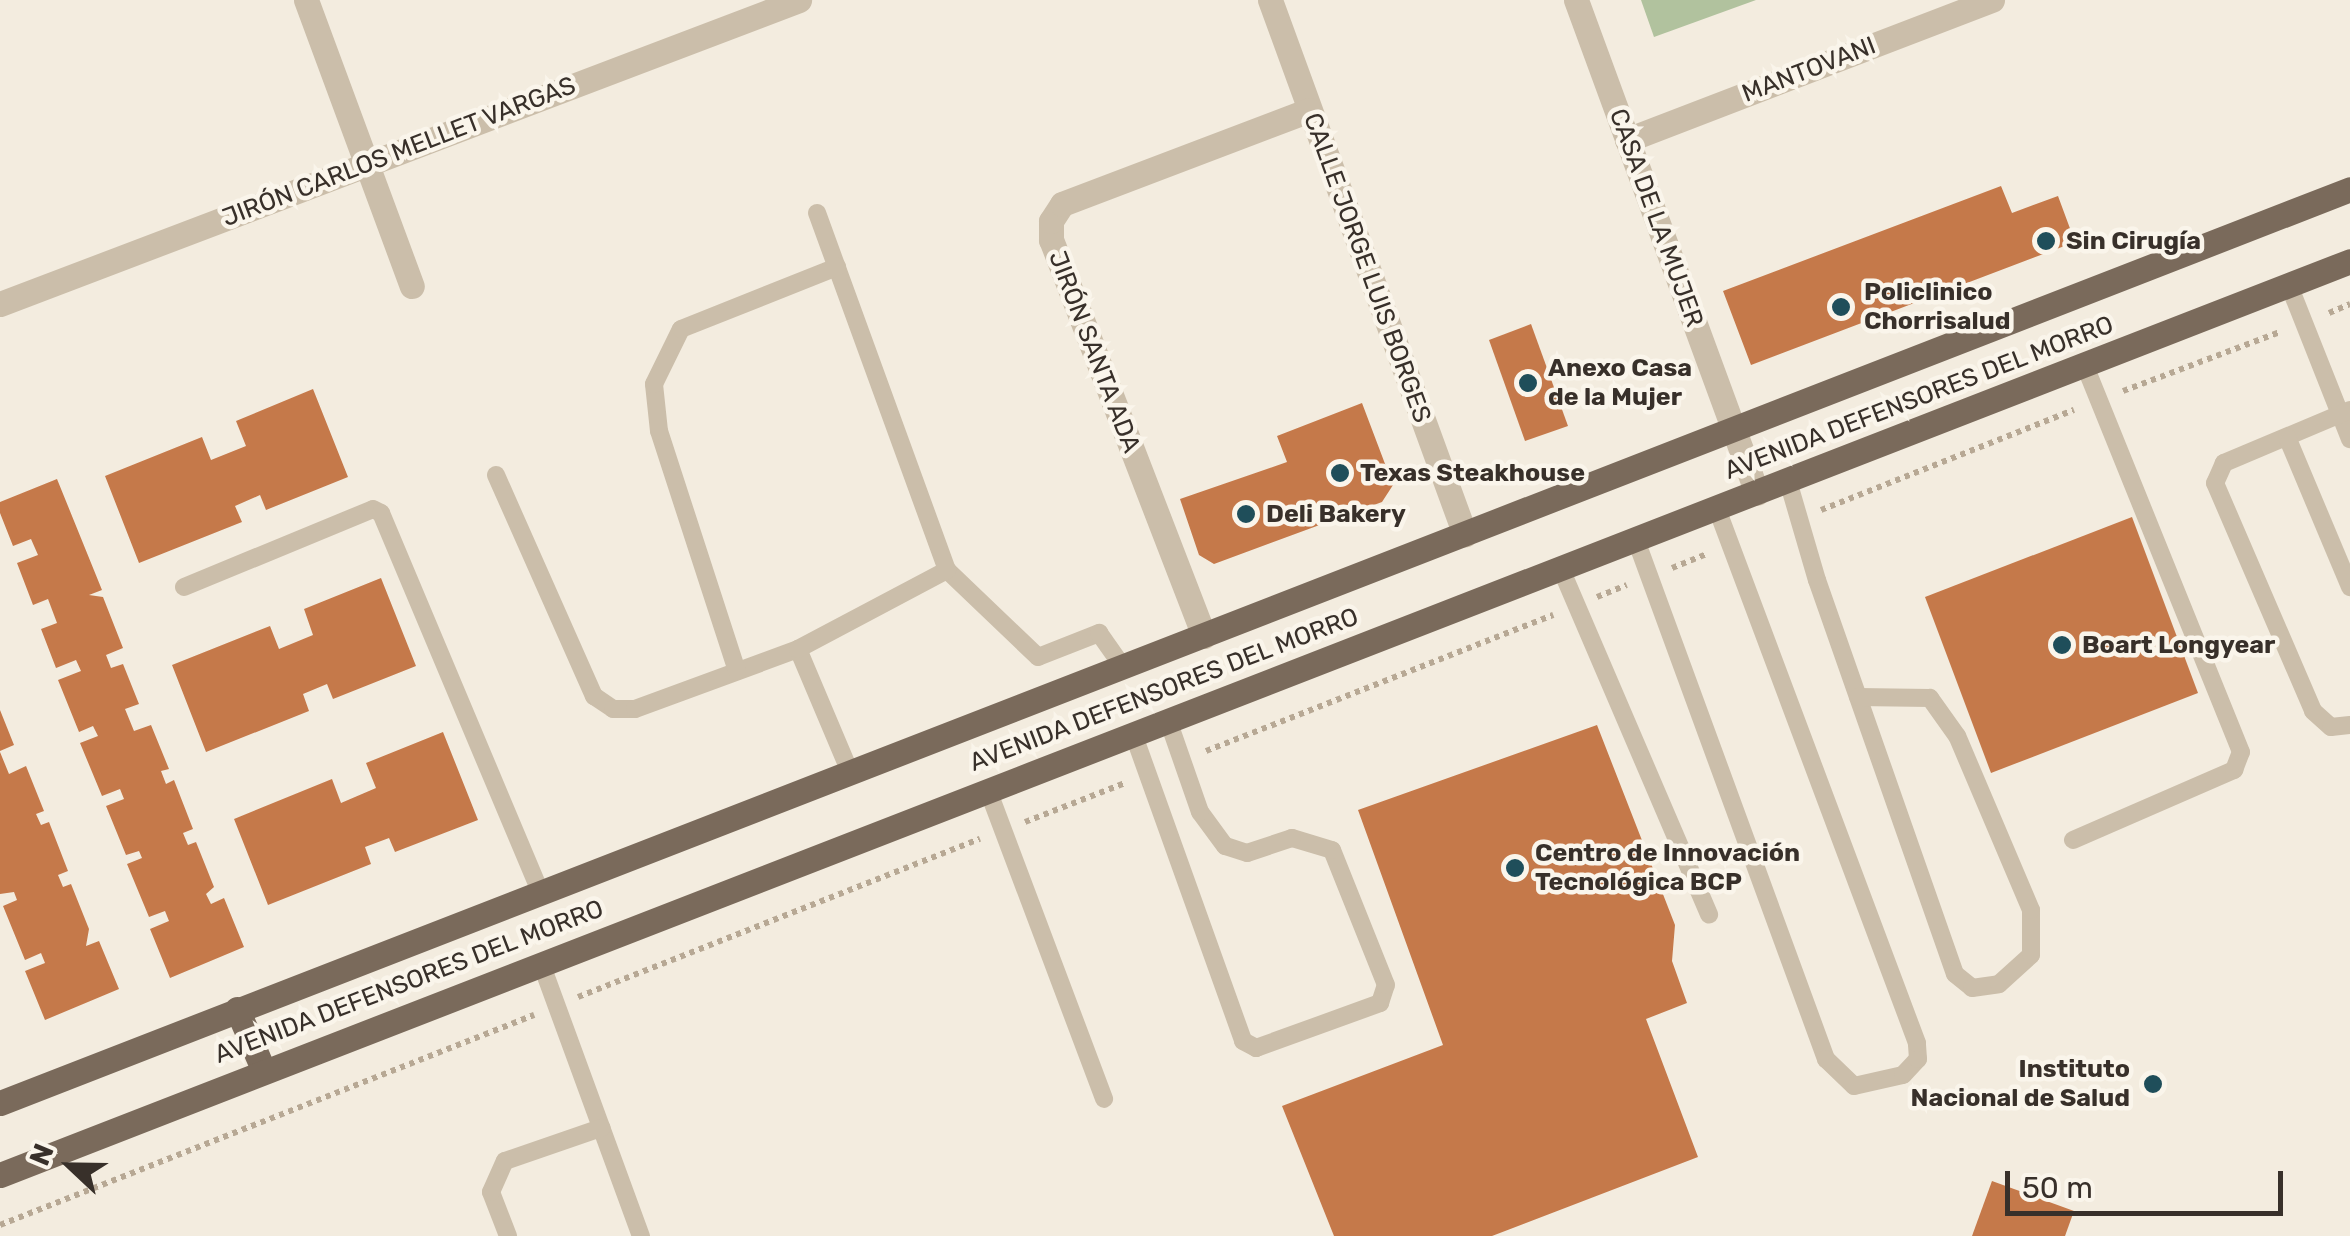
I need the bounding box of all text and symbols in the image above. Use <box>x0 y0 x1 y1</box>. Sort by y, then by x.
street label: MANTOVANI <box>1738 31 1880 109</box>
street label: JIRÓN CARLOS MELLET VARGAS <box>217 70 581 234</box>
street label: CASA DE LA MUJER <box>1602 104 1710 332</box>
street label: CALLE JORGE LUIS BORGES <box>1297 109 1437 427</box>
place label: Sin Cirugía <box>2066 226 2201 256</box>
marker: Sin Cirugía <box>2035 230 2057 252</box>
street label: JIRÓN SANTA ADA <box>1042 246 1146 458</box>
place label: Policlinico Chorrisalud <box>1864 278 2010 337</box>
marker: Policlinico Chorrisalud <box>1828 294 1854 320</box>
street label: AVENIDA DEFENSORES DEL MORRO <box>1720 310 2118 486</box>
place label: Anexo Casa de la Mujer <box>1548 354 1692 413</box>
marker: Anexo Casa de la Mujer <box>1517 372 1539 394</box>
place label: Texas Steakhouse <box>1360 458 1585 488</box>
marker: Texas Steakhouse <box>1329 462 1351 484</box>
place label: Deli Bakery <box>1266 499 1406 529</box>
marker: Deli Bakery <box>1235 503 1257 525</box>
street label: AVENIDA DEFENSORES DEL MORRO <box>965 602 1363 778</box>
place label: Boart Longyear <box>2082 630 2275 660</box>
marker: Boart Longyear <box>2051 634 2073 656</box>
place label: Centro de Innovación Tecnológica BCP <box>1535 839 1800 898</box>
marker: Centro de Innovación Tecnológica BCP <box>1504 857 1526 879</box>
street label: AVENIDA DEFENSORES DEL MORRO <box>210 894 608 1070</box>
place label: Instituto Nacional de Salud <box>1911 1055 2130 1114</box>
marker: Instituto Nacional de Salud <box>2140 1071 2166 1097</box>
north arrow <box>20 1116 120 1216</box>
text: N <box>23 1139 61 1170</box>
scale bar <box>2010 1151 2288 1213</box>
text: 50 m <box>2022 1170 2093 1206</box>

